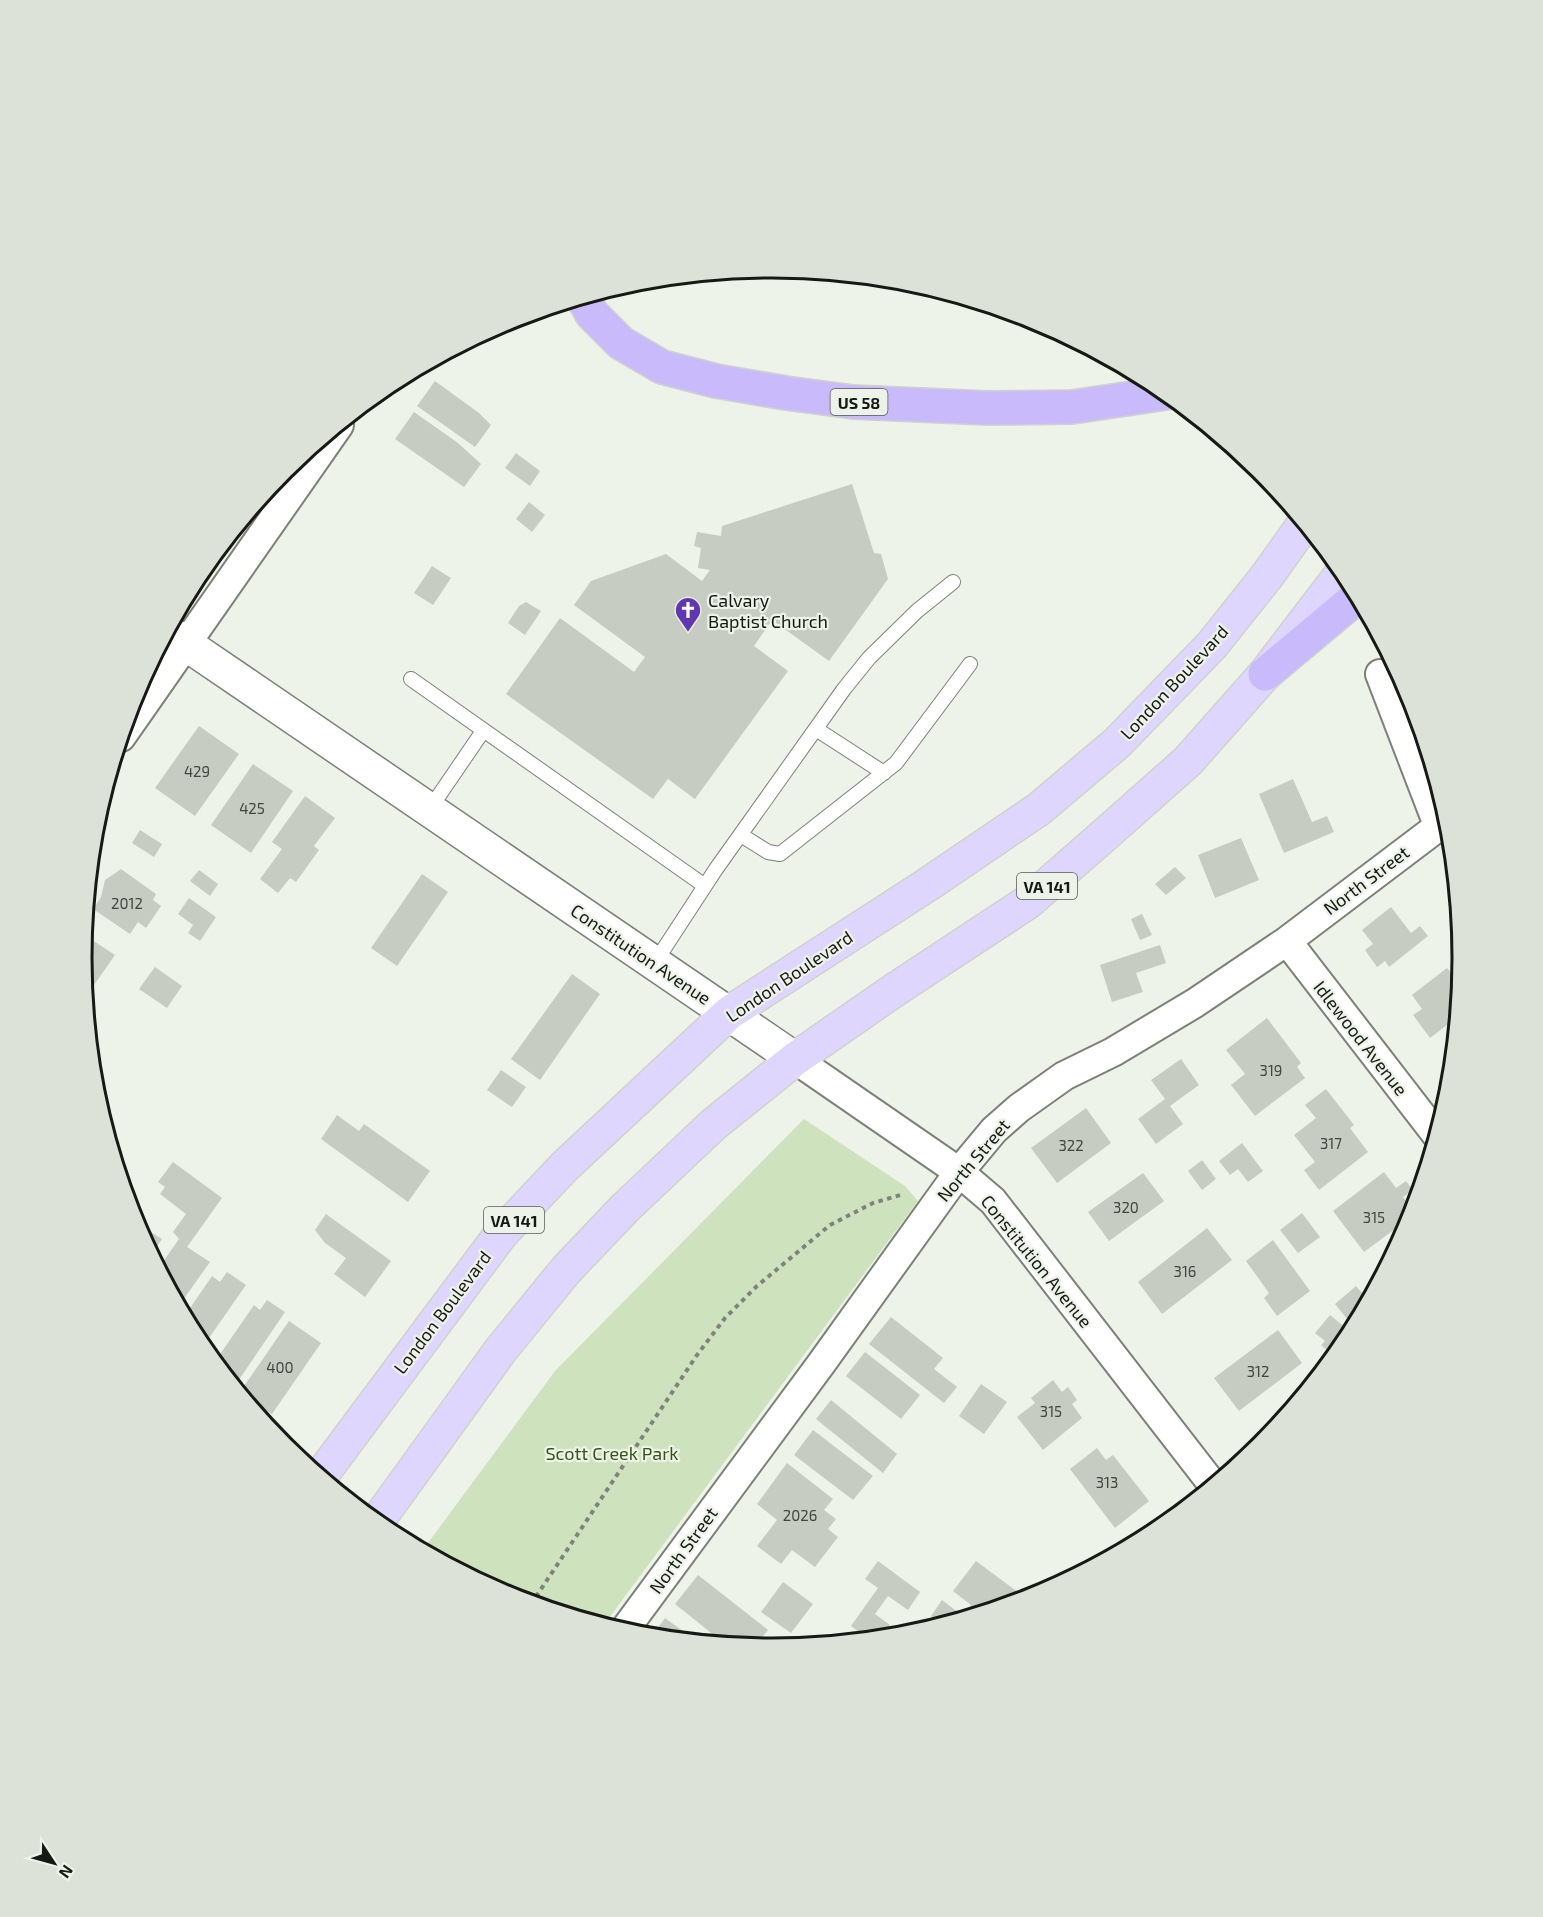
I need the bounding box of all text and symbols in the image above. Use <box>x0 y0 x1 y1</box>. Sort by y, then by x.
road number: US 58 <box>830 389 888 415</box>
place label: Calvary Baptist Church <box>708 589 828 632</box>
church icon: Calvary Baptist Church <box>673 595 703 633</box>
street label: London Boulevard <box>1115 620 1233 744</box>
house number: 429 <box>184 762 210 780</box>
house number: 425 <box>239 799 265 817</box>
street label: North Street <box>1319 841 1413 919</box>
road number: VA 141 <box>1017 873 1077 899</box>
house number: 2012 <box>111 894 143 912</box>
street label: Constitution Avenue <box>567 899 715 1009</box>
street label: London Boulevard <box>721 925 857 1027</box>
street label: Idlewood Avenue <box>1309 976 1413 1100</box>
house number: 319 <box>1260 1061 1282 1079</box>
street label: North Street <box>932 1114 1014 1206</box>
house number: 317 <box>1320 1134 1342 1152</box>
house number: 322 <box>1058 1136 1084 1154</box>
street label: Constitution Avenue <box>977 1190 1097 1332</box>
house number: 320 <box>1113 1198 1139 1216</box>
road number: VA 141 <box>484 1207 544 1233</box>
house number: 315 <box>1363 1208 1385 1226</box>
street label: London Boulevard <box>389 1246 495 1378</box>
house number: 316 <box>1174 1262 1196 1280</box>
house number: 400 <box>266 1358 294 1376</box>
house number: 312 <box>1247 1362 1269 1380</box>
house number: 315 <box>1040 1402 1062 1420</box>
park label: Scott Creek Park <box>545 1442 679 1464</box>
house number: 313 <box>1096 1473 1118 1491</box>
street label: North Street <box>644 1502 722 1598</box>
house number: 2026 <box>783 1506 817 1524</box>
north arrow <box>24 1833 84 1893</box>
text: N <box>55 1862 78 1882</box>

